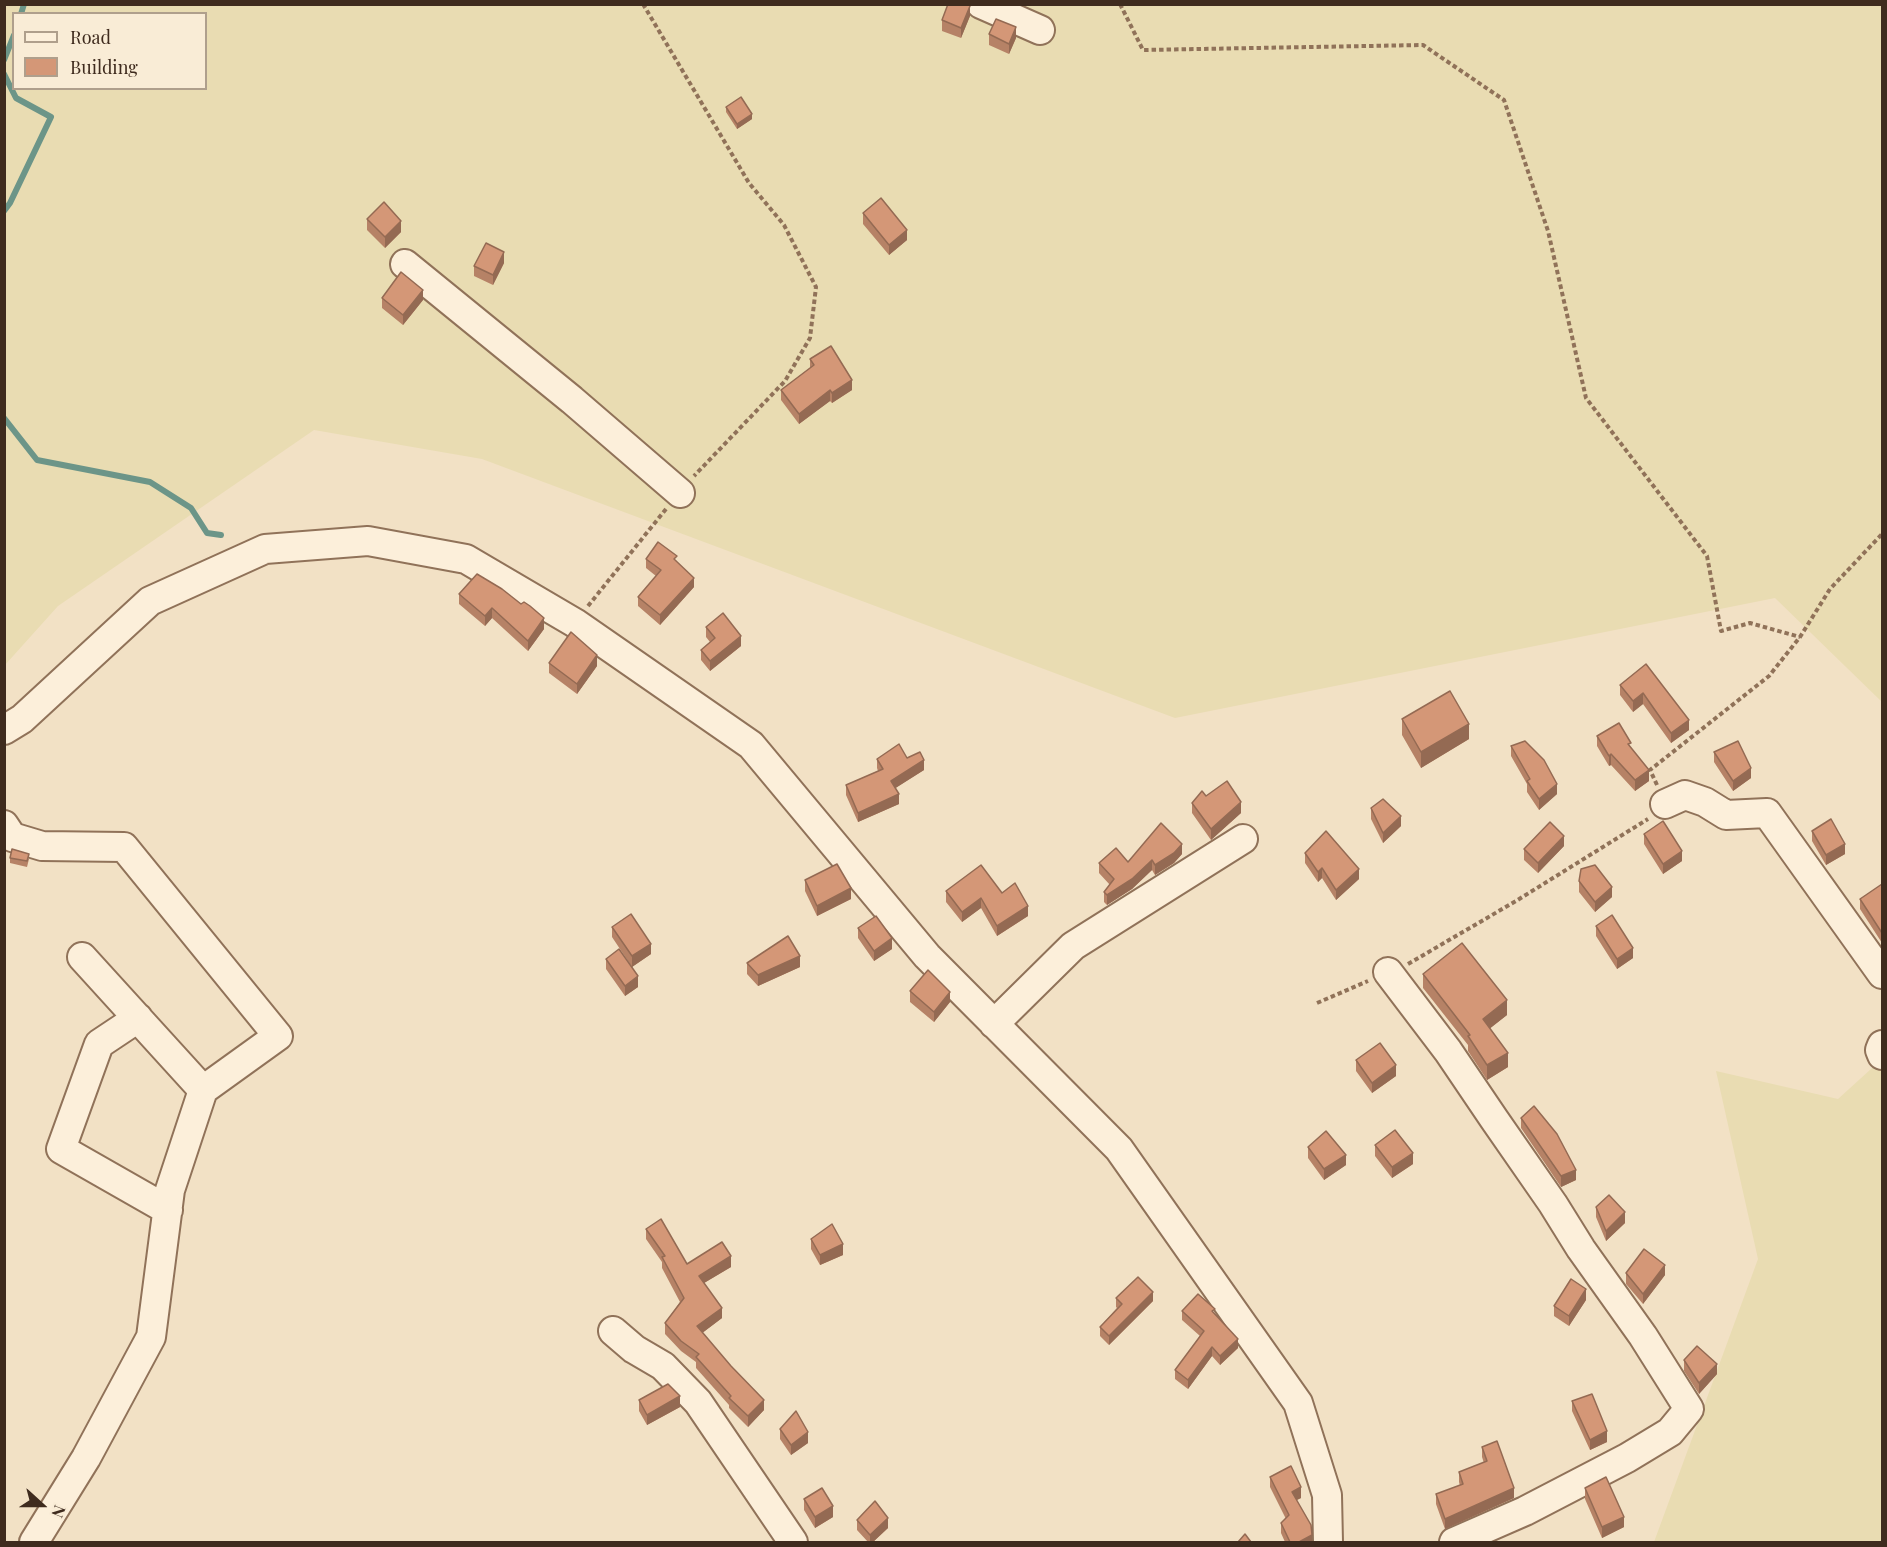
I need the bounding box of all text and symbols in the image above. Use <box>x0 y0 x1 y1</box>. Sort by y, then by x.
legend <box>12 12 207 90</box>
text: Road <box>70 25 111 49</box>
text: Building <box>70 55 138 79</box>
north arrow <box>12 1475 72 1535</box>
text: N <box>47 1502 71 1521</box>

